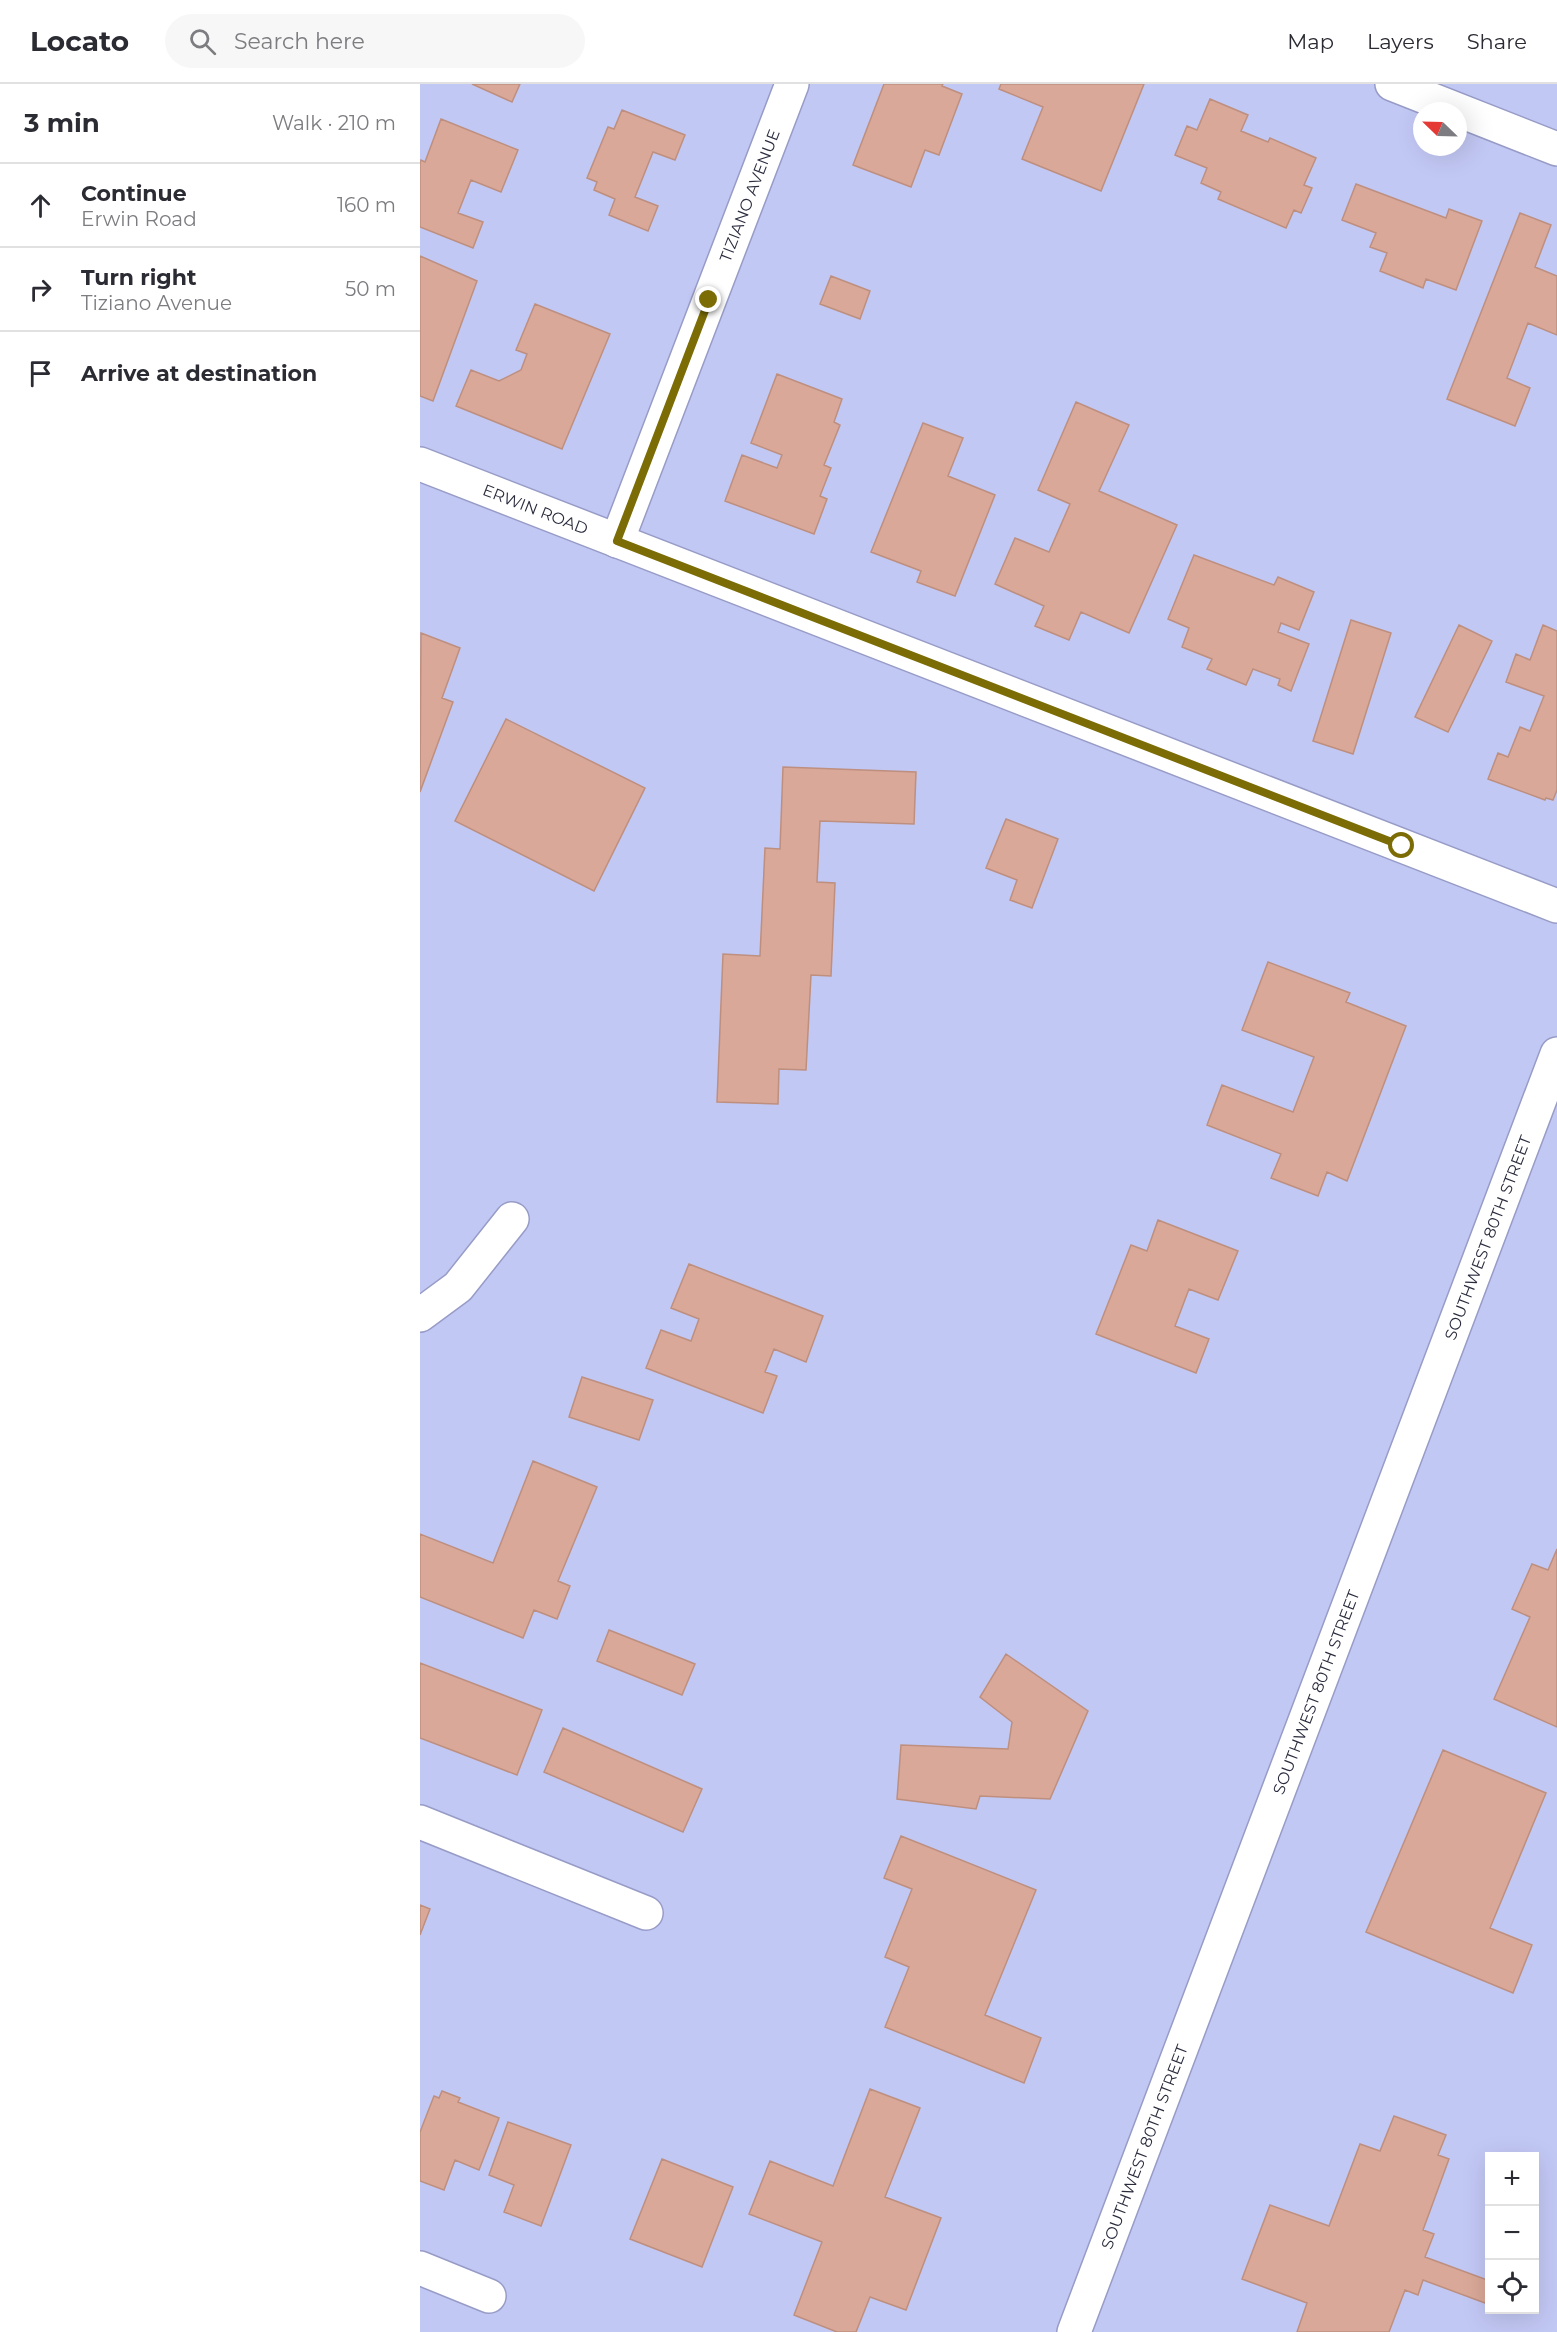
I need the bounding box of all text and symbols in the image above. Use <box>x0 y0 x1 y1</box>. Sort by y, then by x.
search box <box>165 14 585 68</box>
text: Locato <box>30 24 129 58</box>
icon: search <box>186 25 219 58</box>
text: Search here <box>234 28 365 55</box>
text: Map <box>1287 29 1334 54</box>
text: Layers <box>1367 29 1434 54</box>
text: Share <box>1467 29 1527 54</box>
north arrow <box>1413 102 1467 156</box>
text: 3 min <box>24 107 100 139</box>
text: Walk · 210 m <box>272 111 396 135</box>
street label: TIZIANO AVENUE <box>716 127 784 265</box>
text: Continue <box>81 180 187 207</box>
icon: ahead <box>24 189 57 222</box>
text: 160 m <box>337 193 396 217</box>
text: Erwin Road <box>81 207 197 231</box>
text: Turn right <box>81 264 196 291</box>
icon: right <box>24 273 57 306</box>
text: 50 m <box>345 277 396 301</box>
route end <box>695 286 721 312</box>
text: Tiziano Avenue <box>81 291 232 315</box>
icon: arrive <box>24 357 57 390</box>
text: Arrive at destination <box>81 360 317 387</box>
street label: ERWIN ROAD <box>480 480 591 538</box>
route start <box>1388 832 1414 858</box>
street label: SOUTHWEST 80TH STREET <box>1441 1132 1536 1343</box>
street label: SOUTHWEST 80TH STREET <box>1269 1587 1364 1797</box>
street label: SOUTHWEST 80TH STREET <box>1097 2041 1192 2252</box>
map controls <box>1485 2152 1539 2314</box>
button: + <box>1485 2152 1539 2206</box>
button: − <box>1485 2206 1539 2260</box>
button: locate <box>1485 2260 1539 2314</box>

